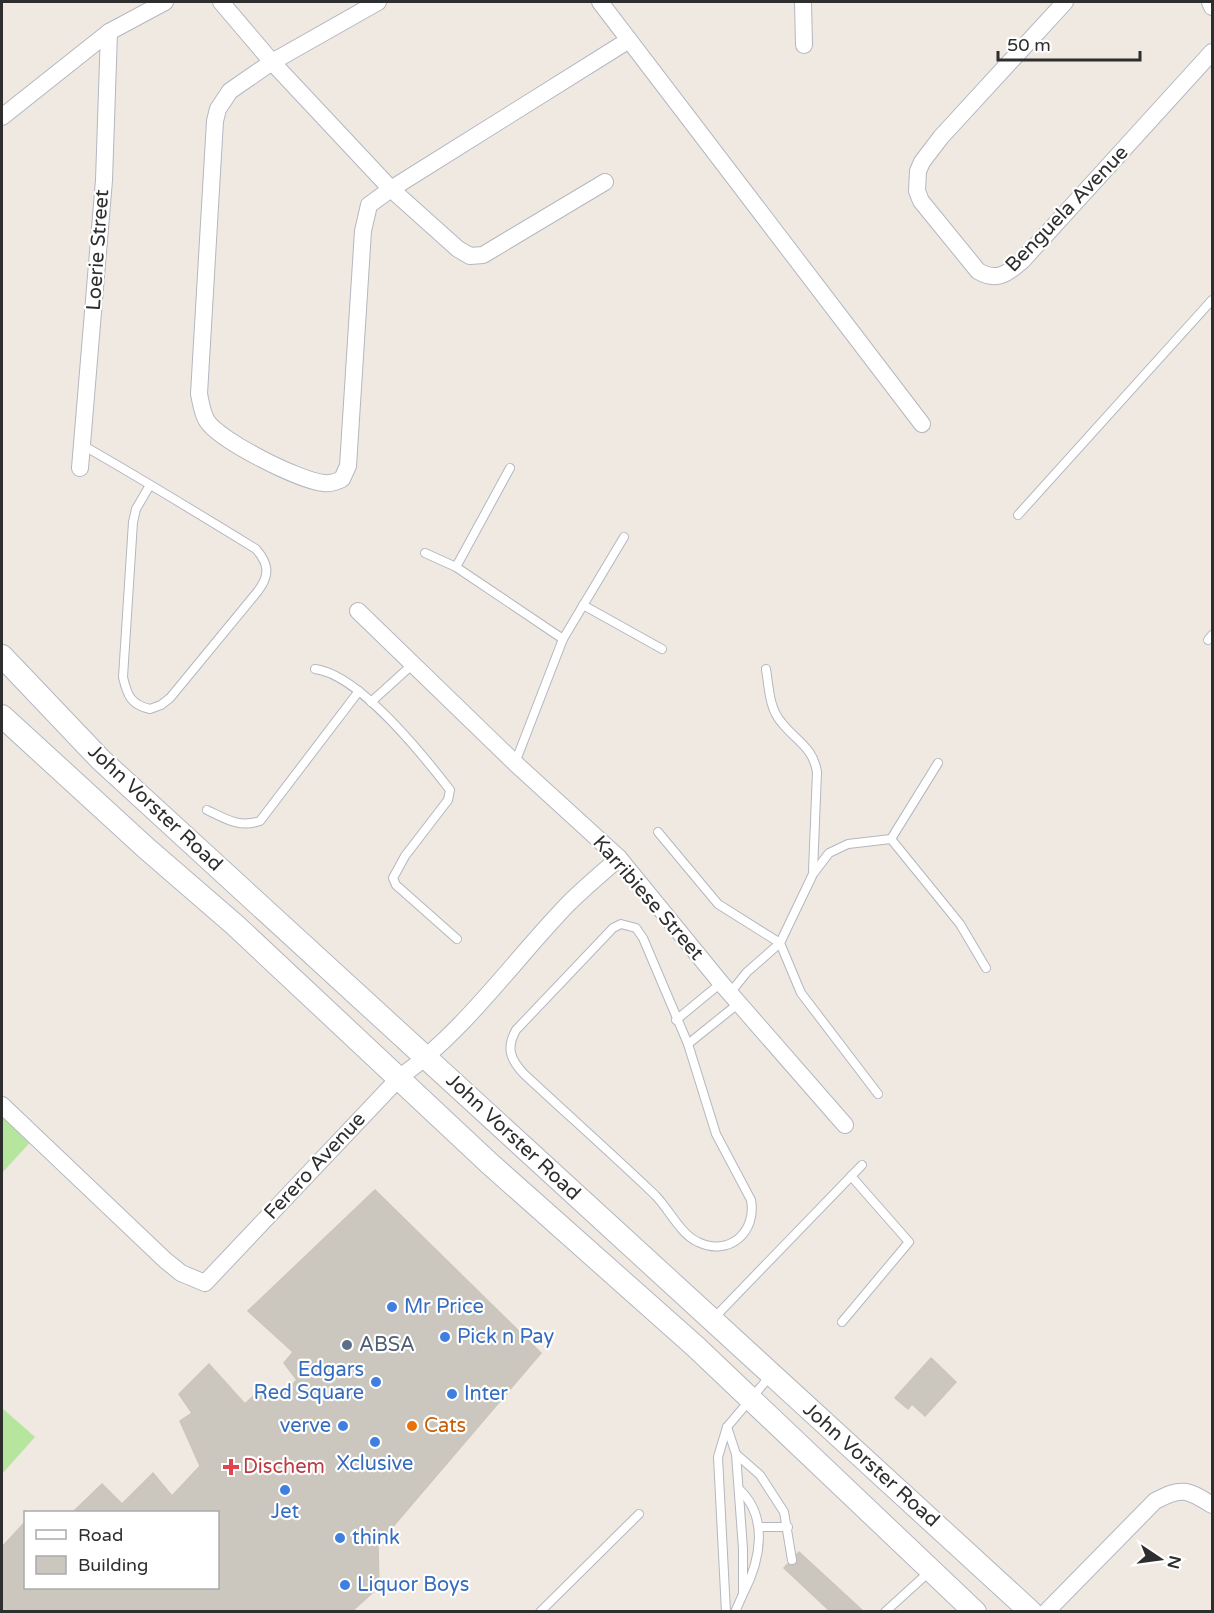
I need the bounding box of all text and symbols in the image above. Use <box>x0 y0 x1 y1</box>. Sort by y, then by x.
scale bar <box>998 24 1140 62</box>
text: 50 m <box>1007 34 1051 56</box>
street label: Benguela Avenue <box>1001 141 1133 277</box>
street label: Loerie Street <box>82 188 114 311</box>
street label: John Vorster Road <box>83 740 227 876</box>
street label: Karribiese Street <box>587 831 709 965</box>
street label: John Vorster Road <box>441 1069 585 1205</box>
street label: Ferero Avenue <box>259 1107 371 1225</box>
place label: Mr Price <box>404 1295 484 1319</box>
marker: Mr Price <box>385 1300 399 1314</box>
place label: Pick n Pay <box>457 1325 554 1349</box>
marker: Pick n Pay <box>438 1330 452 1344</box>
place label: ABSA <box>359 1333 415 1357</box>
marker: ABSA <box>340 1338 354 1352</box>
place label: Edgars Red Square <box>254 1358 364 1405</box>
marker: Edgars Red Square <box>369 1375 383 1389</box>
place label: Inter <box>464 1382 508 1406</box>
marker: Inter <box>445 1387 459 1401</box>
street label: John Vorster Road <box>798 1397 944 1533</box>
place label: verve <box>280 1414 331 1438</box>
place label: Cats <box>424 1414 466 1438</box>
marker: verve <box>336 1419 350 1433</box>
marker: Cats <box>405 1419 419 1433</box>
marker: Xclusive <box>368 1435 382 1449</box>
place label: Xclusive <box>337 1452 413 1476</box>
place label: Dischem <box>243 1455 325 1479</box>
marker: Dischem <box>224 1460 238 1474</box>
marker: Jet <box>278 1483 292 1497</box>
place label: Jet <box>271 1500 299 1524</box>
legend <box>24 1511 219 1589</box>
text: Road <box>78 1524 123 1546</box>
place label: think <box>352 1526 400 1550</box>
north arrow <box>1130 1529 1190 1589</box>
marker: think <box>333 1531 347 1545</box>
text: Building <box>78 1554 148 1576</box>
text: N <box>1162 1554 1185 1571</box>
place label: Liquor Boys <box>357 1573 469 1597</box>
marker: Liquor Boys <box>338 1578 352 1592</box>

